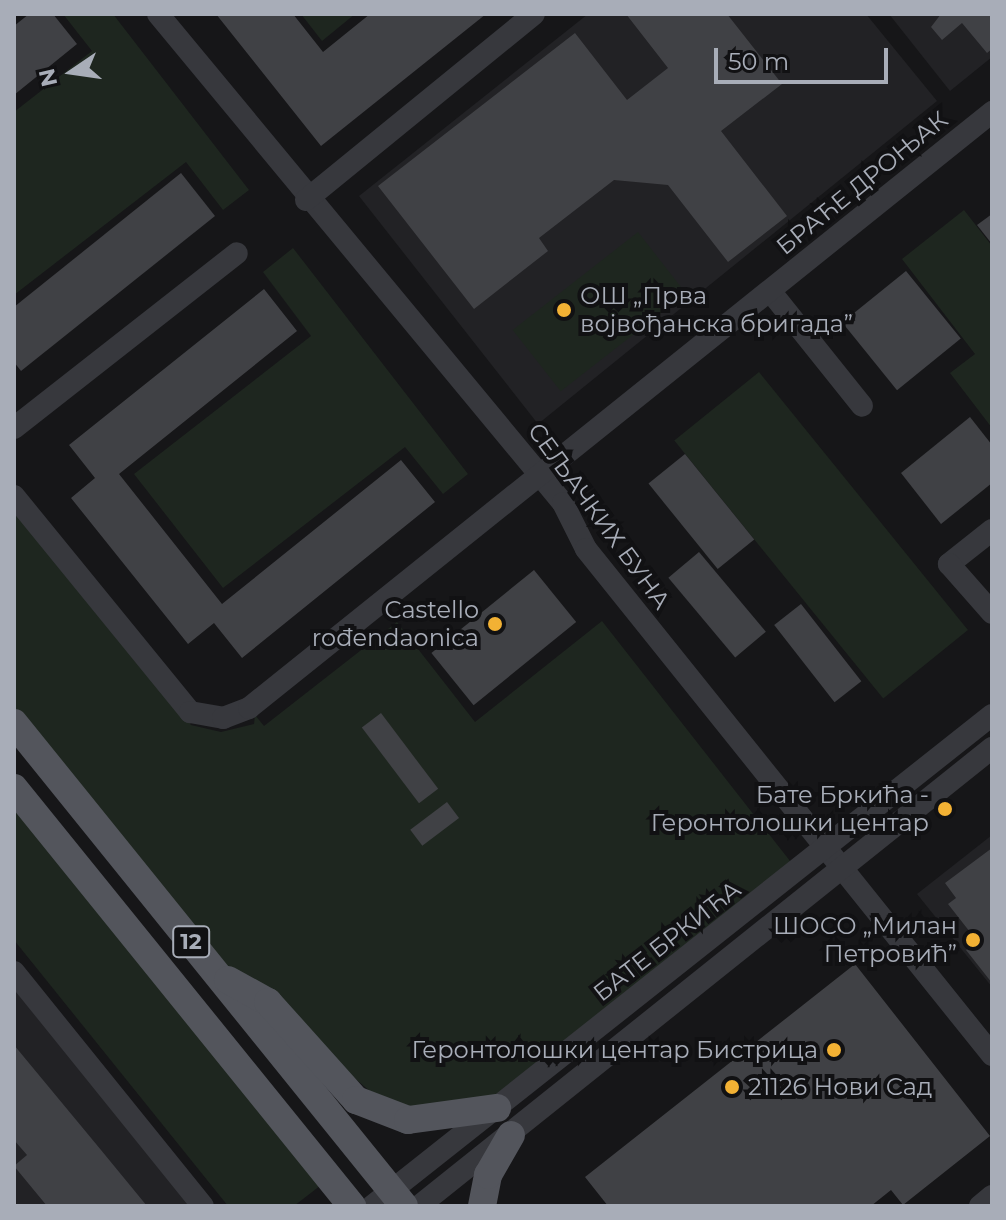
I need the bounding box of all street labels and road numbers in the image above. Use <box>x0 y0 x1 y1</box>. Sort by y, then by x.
street label: БРАЋЕ ДРОЊАК <box>771 105 953 261</box>
street label: СЕЉАЧКИХ БУНА <box>522 417 676 615</box>
street label: БАТЕ БРКИЋА <box>588 875 746 1007</box>
road number: 12 <box>171 924 211 960</box>

